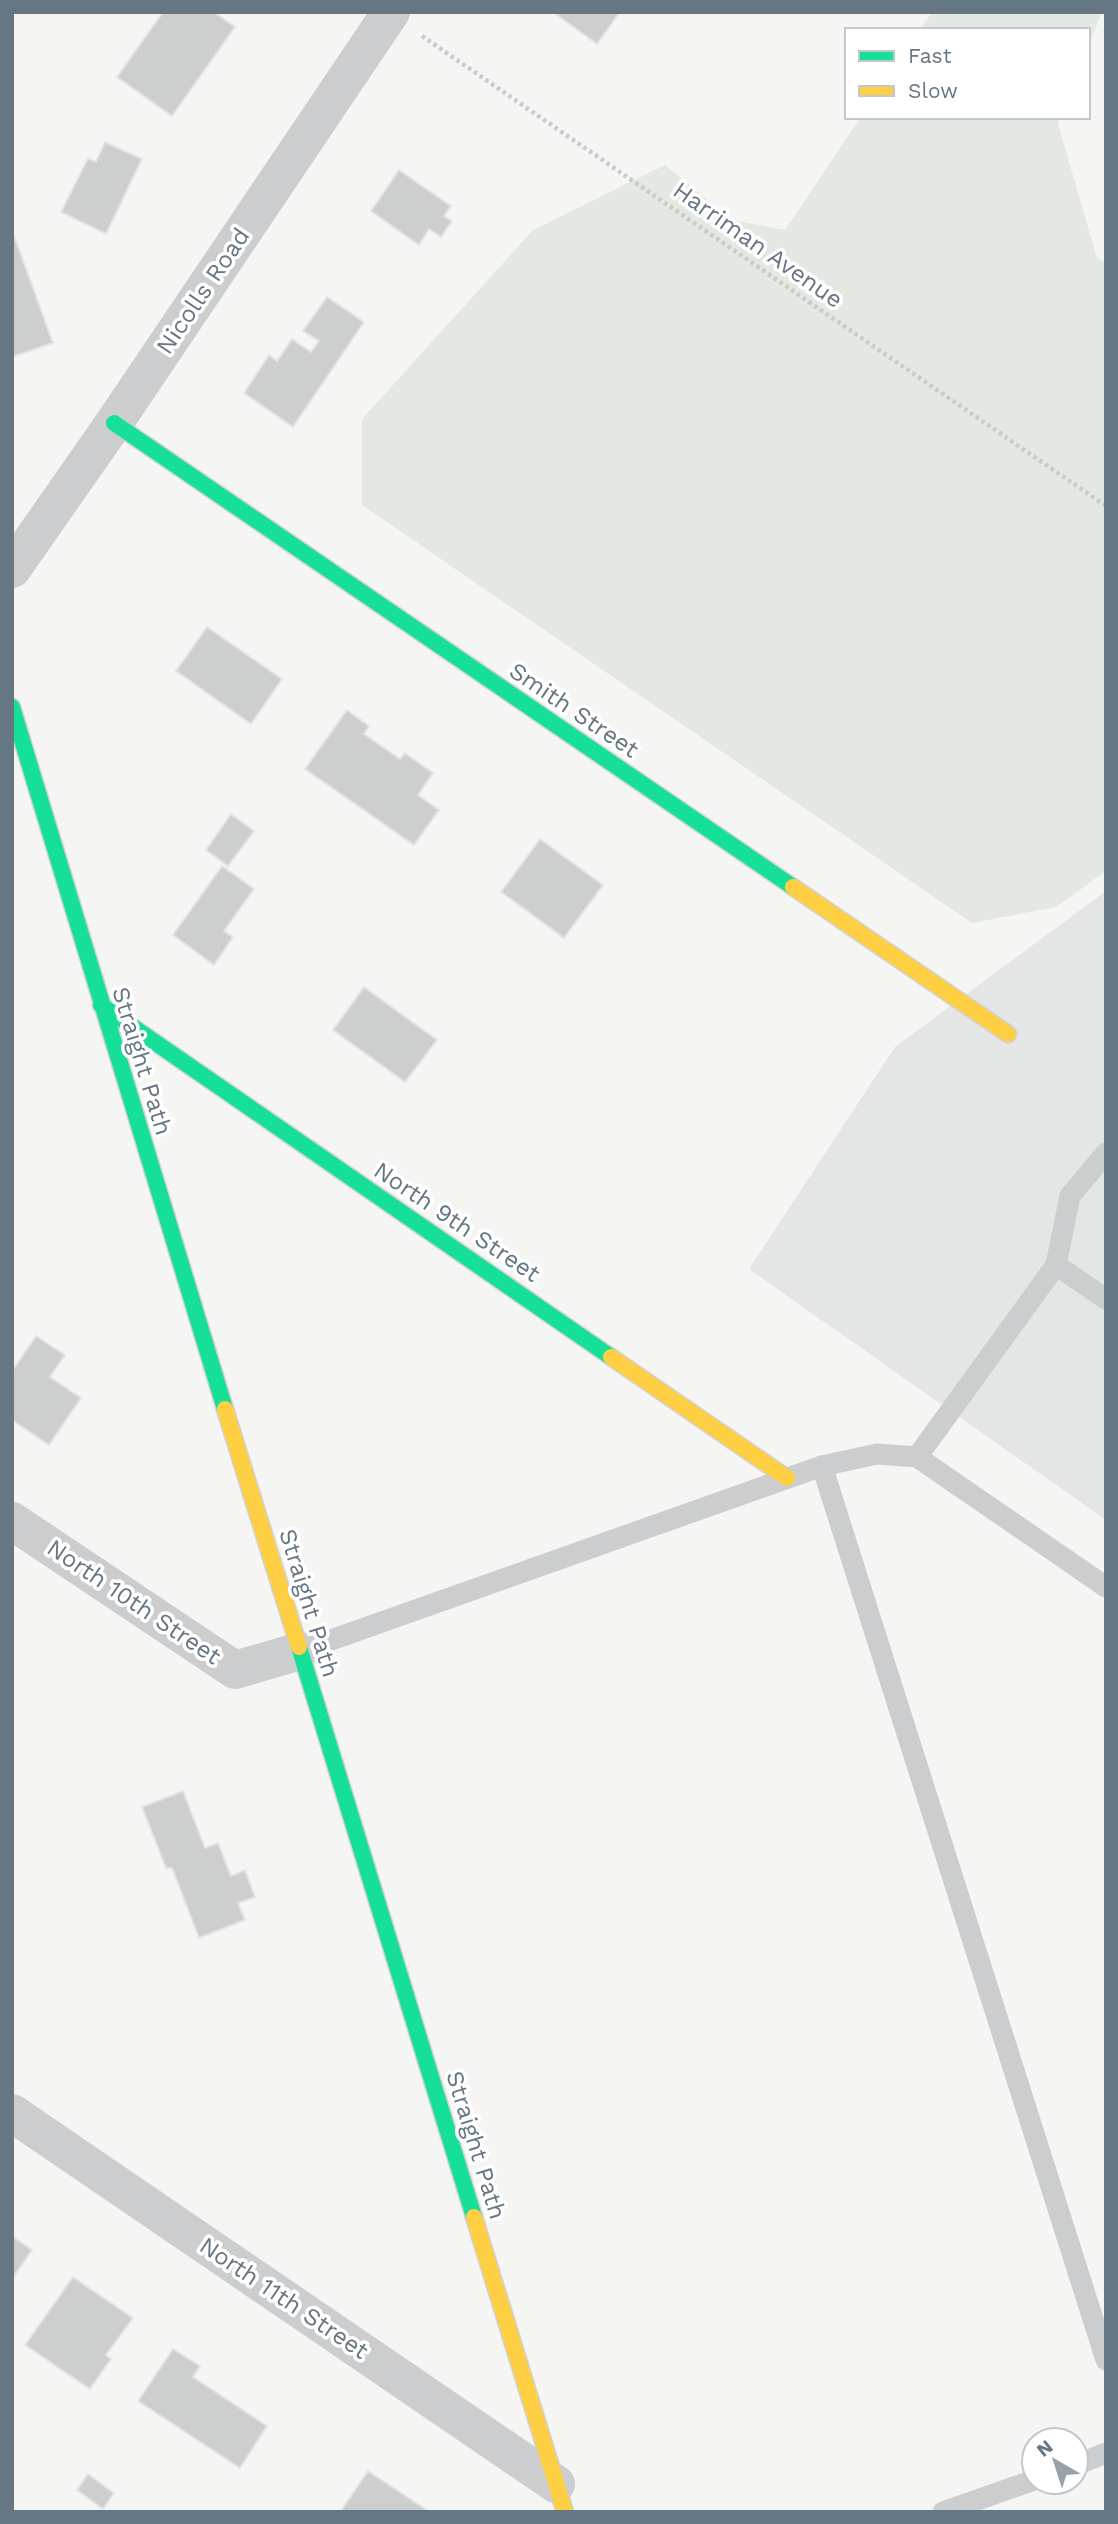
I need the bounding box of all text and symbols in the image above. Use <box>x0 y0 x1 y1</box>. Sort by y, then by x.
legend <box>845 28 1090 119</box>
text: Fast <box>908 43 952 68</box>
text: Slow <box>908 78 958 103</box>
street label: Harriman Avenue <box>668 176 848 314</box>
street label: Nicolls Road <box>151 223 255 359</box>
street label: Smith Street <box>504 656 644 764</box>
street label: Straight Path <box>106 984 178 1138</box>
street label: North 9th Street <box>369 1156 545 1288</box>
street label: Straight Path <box>273 1526 345 1680</box>
street label: North 10th Street <box>42 1534 226 1670</box>
street label: Straight Path <box>440 2068 512 2222</box>
street label: North 11th Street <box>194 2231 374 2365</box>
north arrow <box>1020 2426 1090 2496</box>
text: N <box>1032 2435 1057 2462</box>

